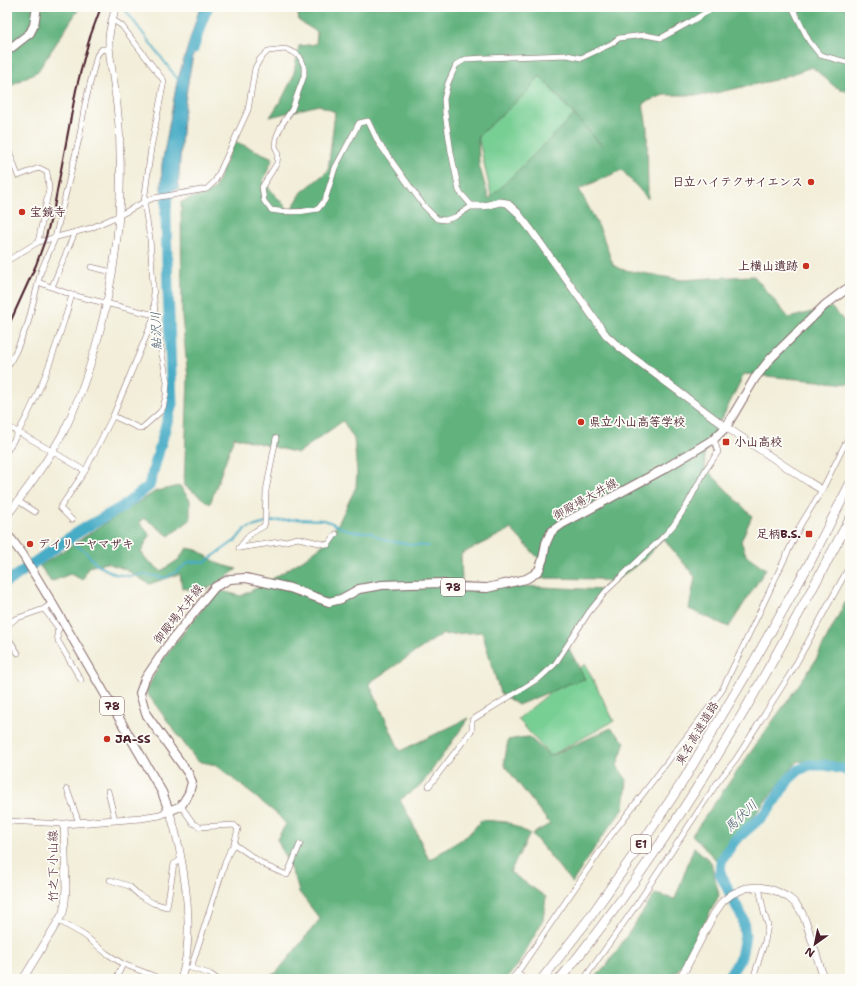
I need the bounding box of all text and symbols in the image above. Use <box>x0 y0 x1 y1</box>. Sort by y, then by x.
place label: 日立ハイテクサイエンス <box>672 174 803 190</box>
marker: 日立ハイテクサイエンス <box>806 177 816 187</box>
place label: 宝鏡寺 <box>30 204 66 220</box>
marker: 宝鏡寺 <box>17 207 27 217</box>
place label: 上横山遺跡 <box>738 258 798 274</box>
marker: 上横山遺跡 <box>801 261 811 271</box>
water label: 鮎沢川 <box>147 311 165 351</box>
place label: 県立小山高等学校 <box>589 414 685 430</box>
marker: 県立小山高等学校 <box>576 417 586 427</box>
place label: 小山高校 <box>734 434 782 450</box>
marker: 小山高校 <box>721 437 731 447</box>
street label: 御殿場大井線 <box>550 475 620 523</box>
place label: 足柄B.S. <box>756 526 801 542</box>
marker: 足柄B.S. <box>804 529 814 539</box>
place label: デイリーヤマザキ <box>38 536 134 552</box>
marker: デイリーヤマザキ <box>25 539 35 549</box>
road number: 78 <box>441 578 465 596</box>
street label: 御殿場大井線 <box>150 581 206 647</box>
road number: 78 <box>100 697 124 715</box>
street label: 東名高速道路 <box>672 698 722 768</box>
place label: JA-SS <box>115 731 151 747</box>
marker: JA-SS <box>102 734 112 744</box>
water label: 馬伏川 <box>721 796 761 836</box>
street label: 竹之下小山線 <box>45 830 61 902</box>
road number: E1 <box>631 835 651 853</box>
north arrow <box>795 924 835 964</box>
text: N <box>802 943 818 961</box>

